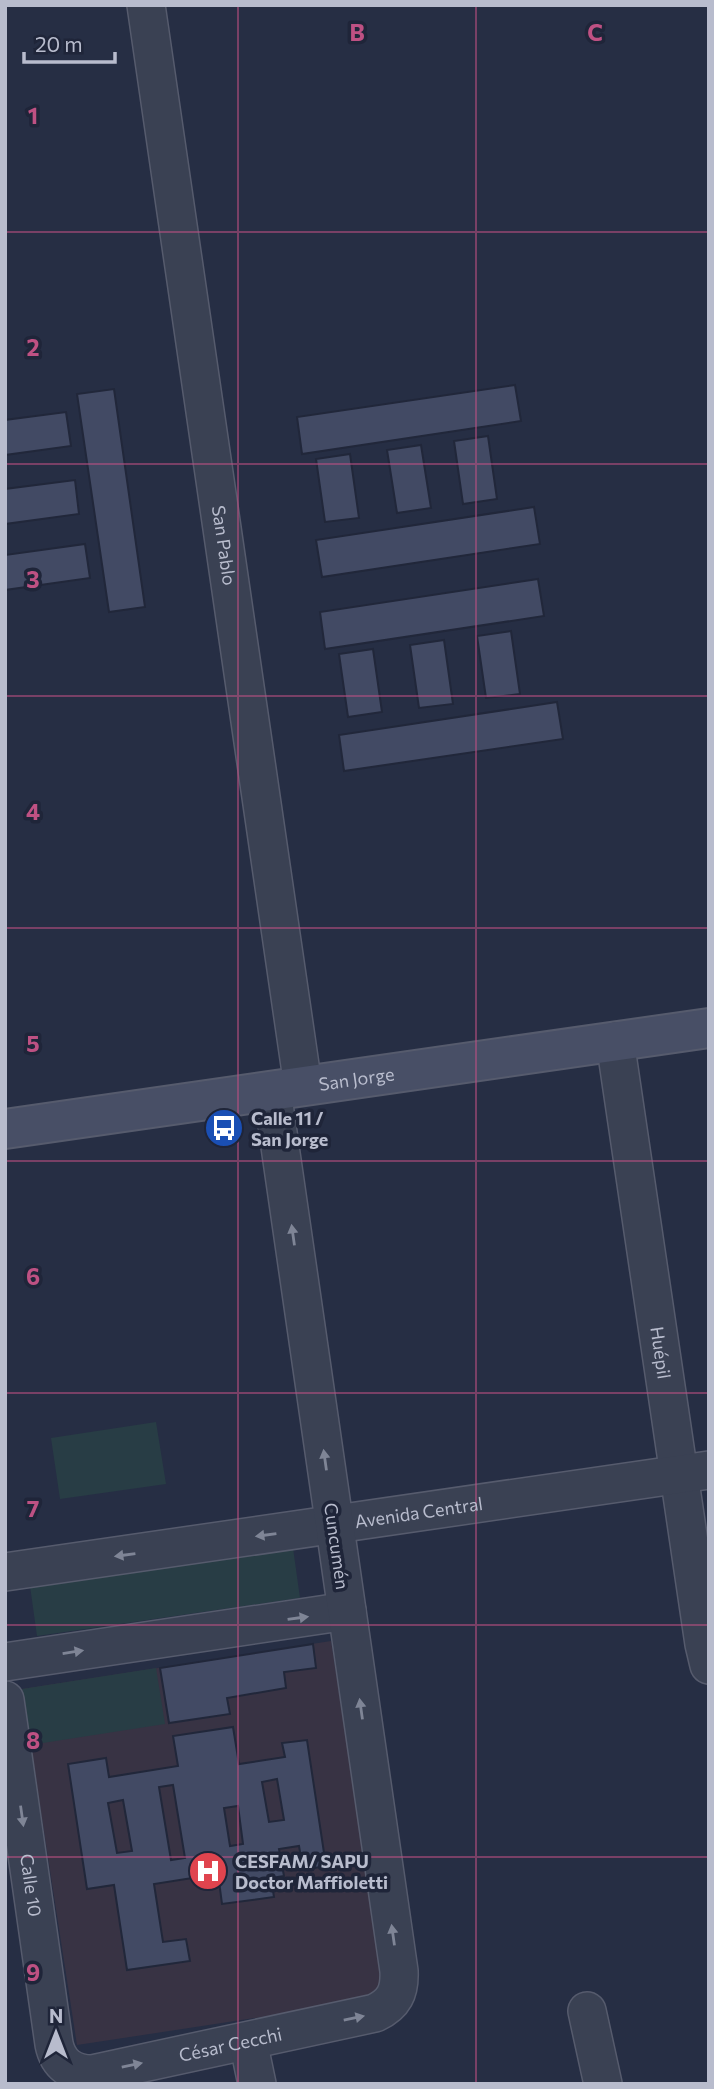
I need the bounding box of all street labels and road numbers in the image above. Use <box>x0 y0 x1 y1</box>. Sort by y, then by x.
street label: San Pablo <box>208 504 241 587</box>
street label: San Jorge <box>317 1062 396 1095</box>
street label: Huépil <box>646 1325 676 1380</box>
street label: Avenida Central <box>353 1492 484 1532</box>
street label: Cuncumén <box>320 1501 354 1591</box>
street label: Calle 10 <box>16 1852 47 1918</box>
street label: César Cecchi <box>177 2022 284 2066</box>

